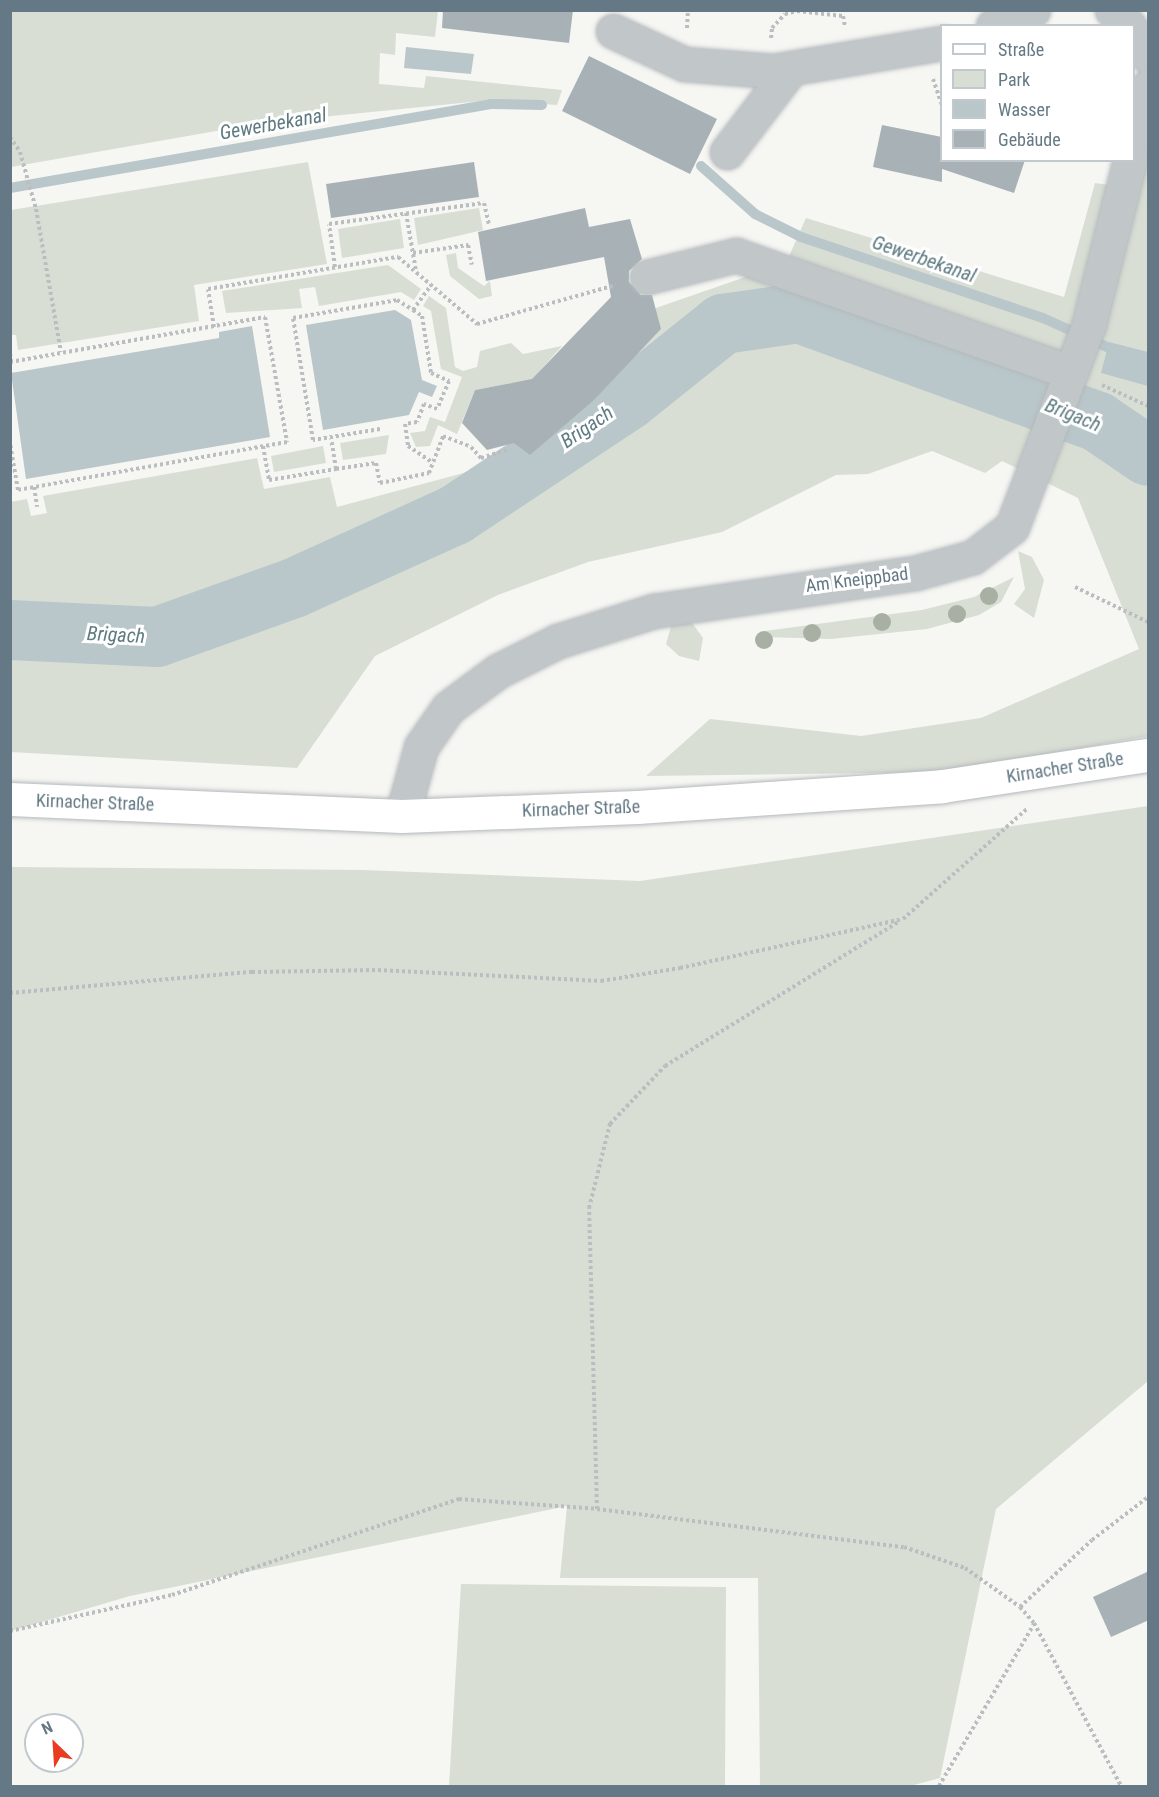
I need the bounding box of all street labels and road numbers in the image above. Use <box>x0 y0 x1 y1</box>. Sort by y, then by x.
street label: Am Kneippbad <box>804 563 910 597</box>
street label: Kirnacher Straße <box>1005 748 1125 788</box>
street label: Kirnacher Straße <box>36 790 154 816</box>
street label: Kirnacher Straße <box>522 796 640 822</box>

